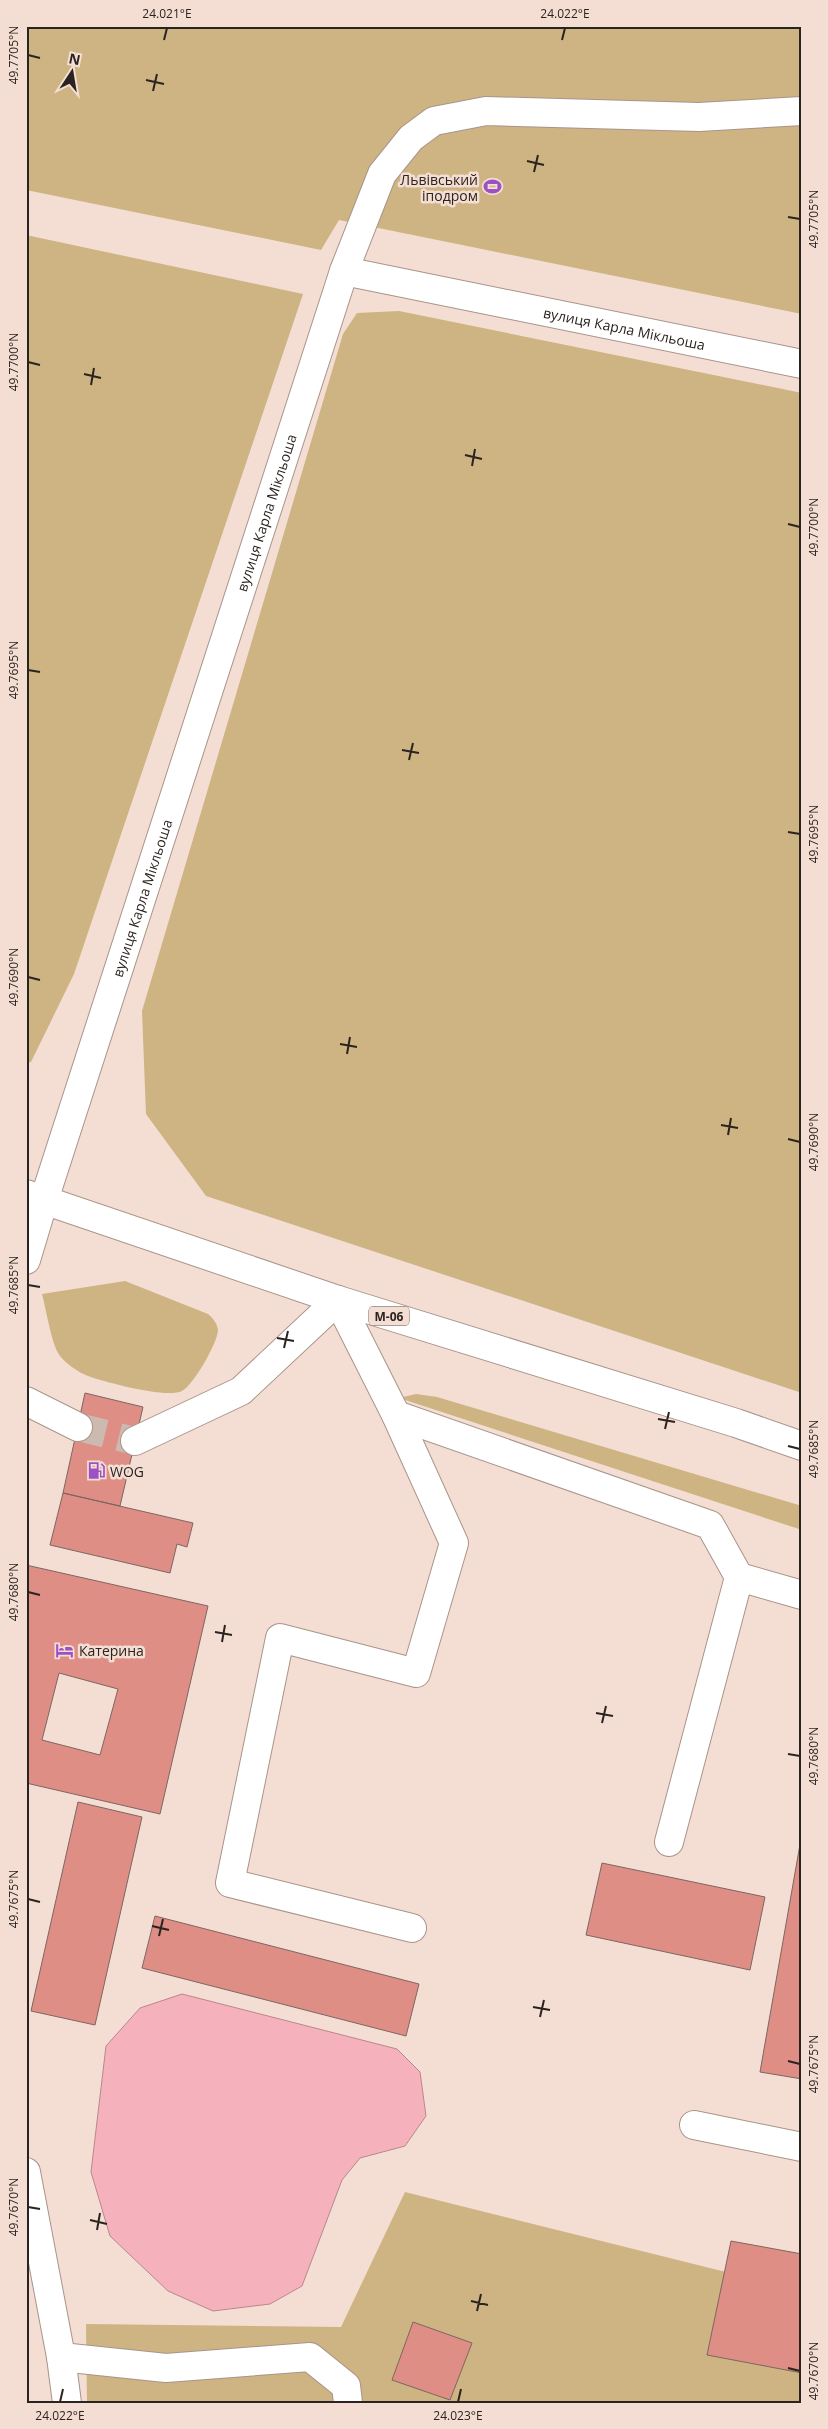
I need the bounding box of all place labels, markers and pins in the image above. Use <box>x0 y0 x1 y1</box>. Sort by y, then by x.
place label: Львівський іподром <box>400 170 478 205</box>
sports icon: Львівський іподром <box>482 177 502 197</box>
fuel station icon: WOG <box>86 1461 106 1481</box>
place label: WOG <box>110 1462 144 1481</box>
hotel icon: Катерина <box>55 1640 75 1660</box>
place label: Катерина <box>79 1641 144 1660</box>

